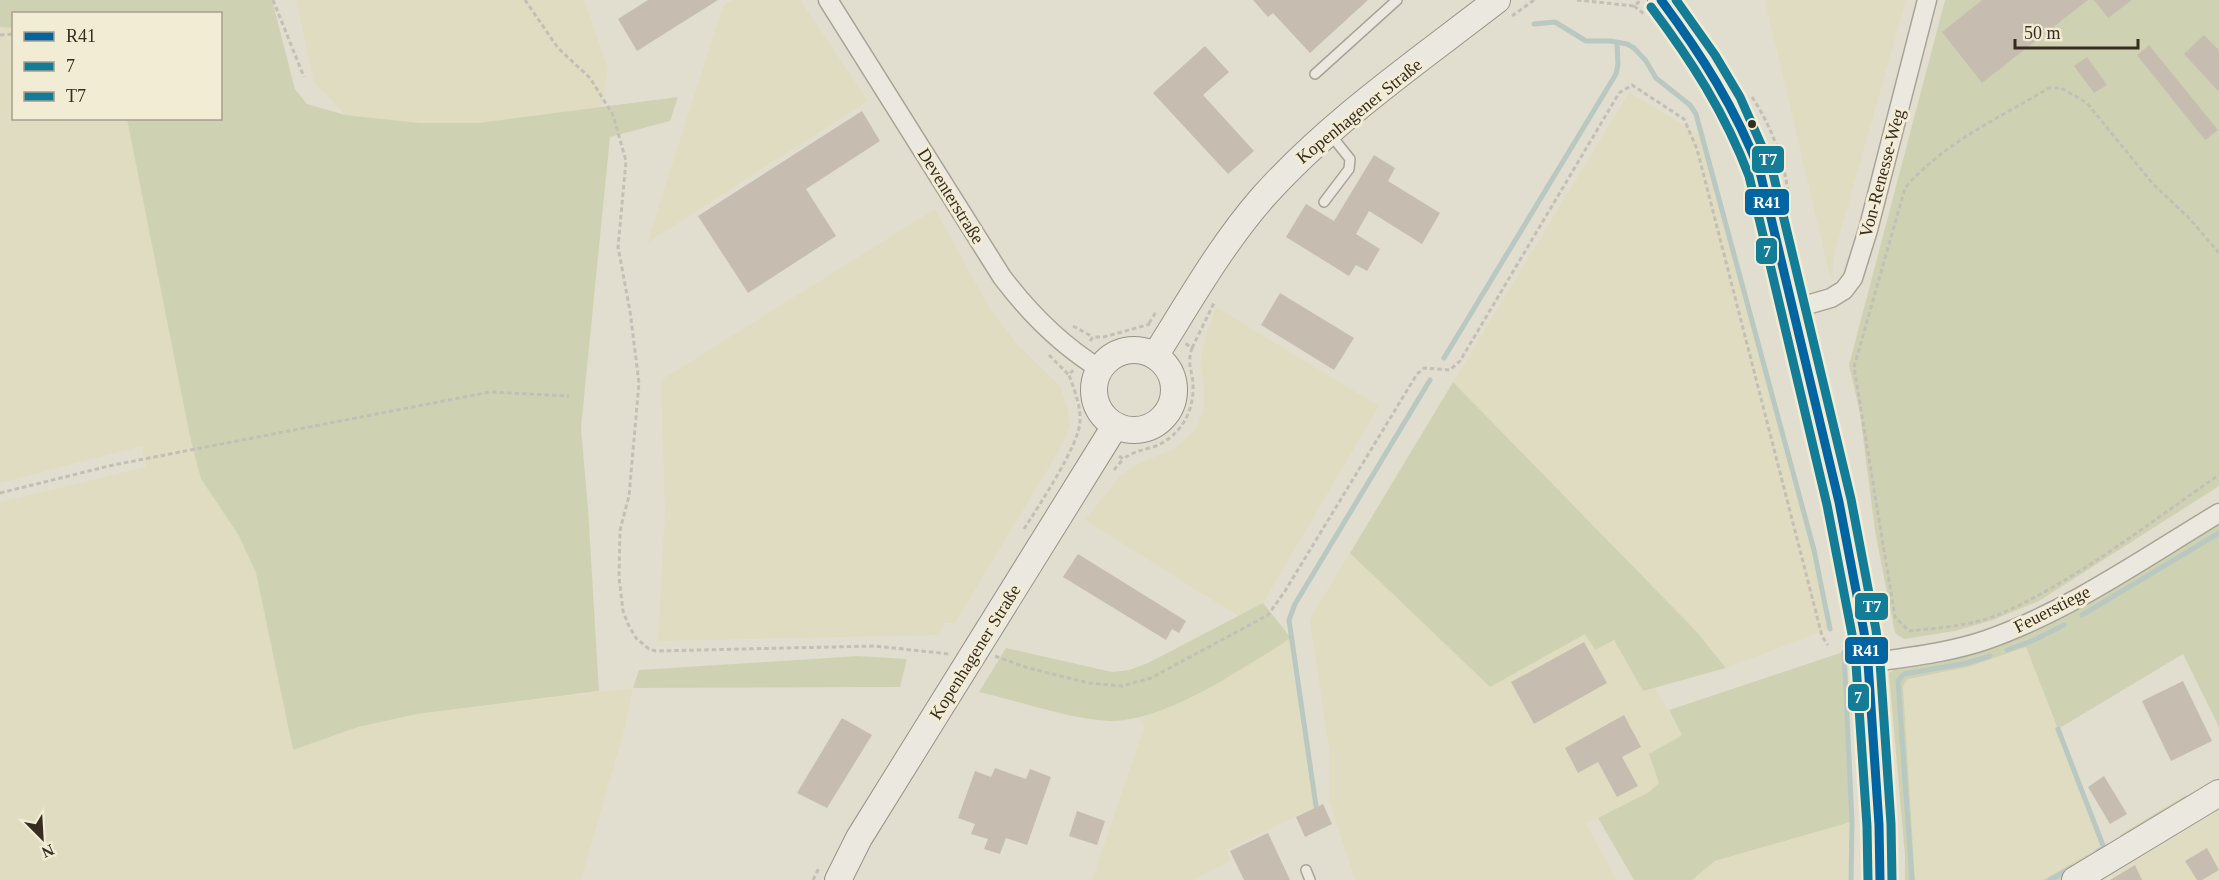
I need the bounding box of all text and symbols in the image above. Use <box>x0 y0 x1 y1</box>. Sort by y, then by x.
legend <box>12 12 222 120</box>
scale bar <box>2015 12 2138 50</box>
text: 50 m <box>2024 23 2061 43</box>
text: R41 <box>66 26 96 46</box>
street label: Kopenhagener Straße <box>1292 54 1426 168</box>
text: 7 <box>66 56 75 76</box>
text: T7 <box>66 86 86 106</box>
street label: Von-Renesse-Weg <box>1855 107 1909 239</box>
unlabelled marker <box>1746 118 1758 130</box>
street label: Deventerstraße <box>914 145 988 247</box>
line badge: T7 <box>1751 145 1785 174</box>
text: T7 <box>1759 151 1777 168</box>
line badge: R41 <box>1744 188 1790 216</box>
text: R41 <box>1753 194 1781 211</box>
line badge: 7 <box>1755 237 1778 265</box>
text: 7 <box>1763 243 1771 260</box>
street label: Kopenhagener Straße <box>925 581 1025 723</box>
street label: Feuerstiege <box>2010 581 2094 637</box>
line badge: T7 <box>1854 592 1889 621</box>
text: T7 <box>1863 598 1881 615</box>
line badge: R41 <box>1844 636 1889 665</box>
text: R41 <box>1852 642 1880 659</box>
line badge: 7 <box>1847 683 1870 712</box>
text: 7 <box>1854 689 1862 706</box>
north arrow <box>12 808 72 868</box>
text: N <box>39 841 57 862</box>

